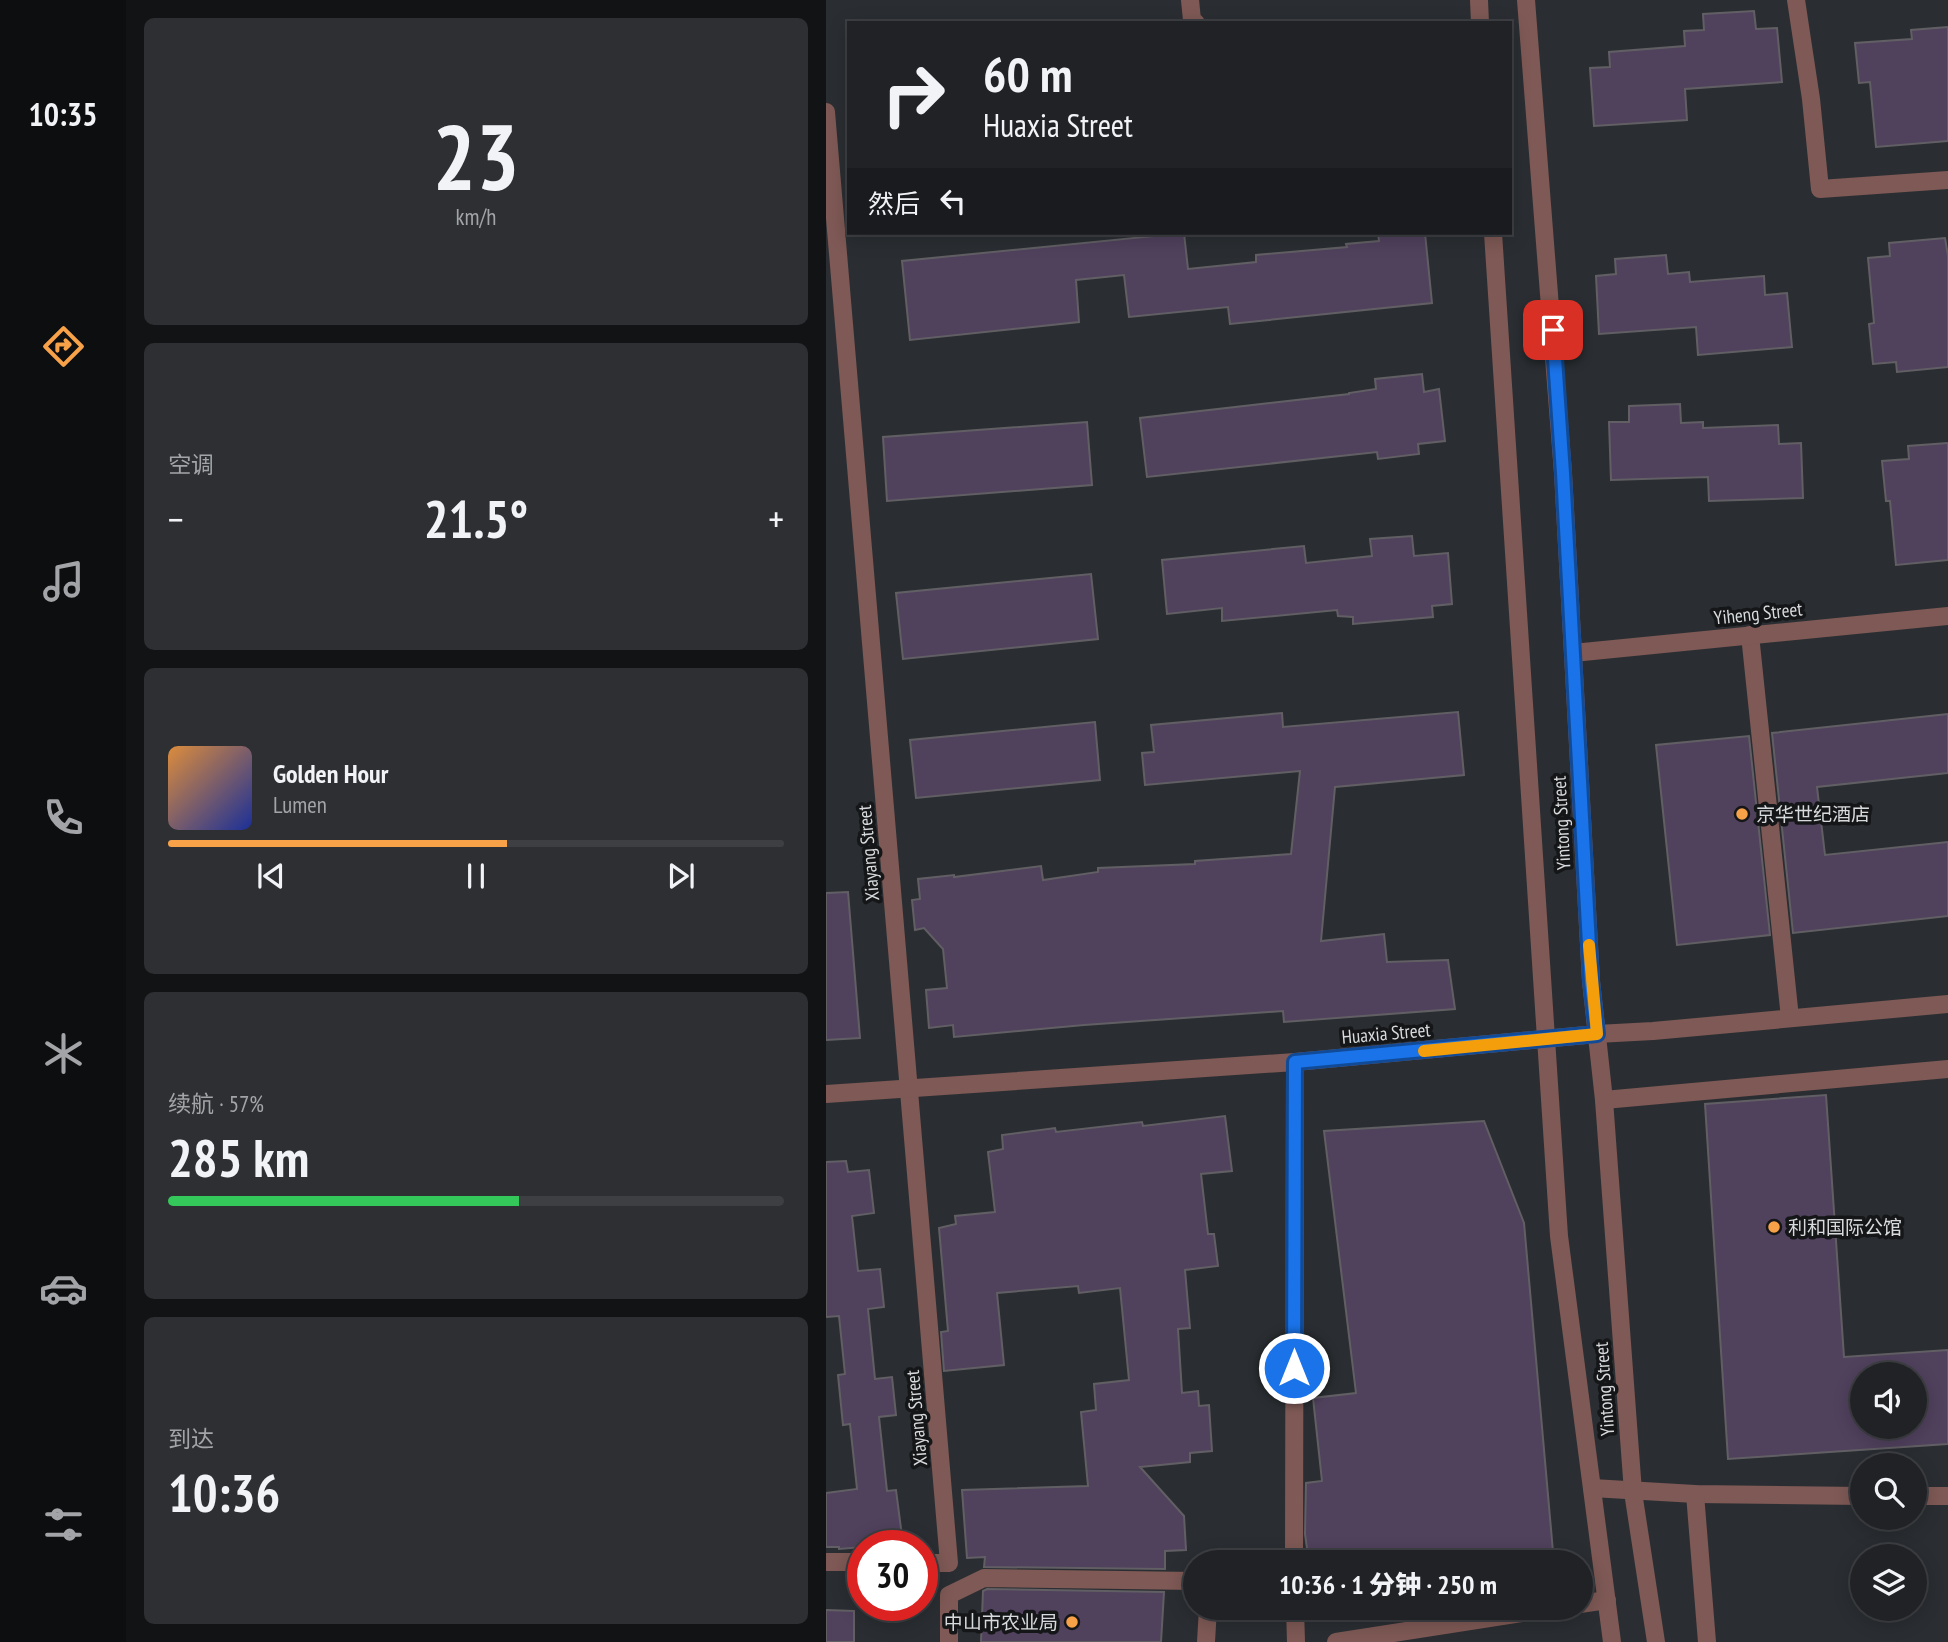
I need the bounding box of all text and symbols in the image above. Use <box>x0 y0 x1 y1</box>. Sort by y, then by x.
text: 60 m <box>983 42 1072 106</box>
icon: right <box>868 49 959 140</box>
text: 10:35 <box>28 93 98 135</box>
text: 23 <box>433 97 520 215</box>
text: Huaxia Street <box>983 104 1133 146</box>
icon: left <box>934 182 972 220</box>
text: 然后 <box>868 187 920 220</box>
text: km/h <box>456 202 496 231</box>
pin <box>1523 300 1583 360</box>
icon: arrive <box>1534 311 1572 349</box>
icon: directions <box>39 322 88 371</box>
text: 空调 <box>168 450 214 479</box>
text: 21.5° <box>424 485 528 552</box>
text: − <box>168 494 184 543</box>
text: + <box>768 494 784 543</box>
icon: music <box>39 557 88 606</box>
street label: Yiheng Street <box>1713 596 1804 630</box>
text: Golden Hour <box>273 757 388 790</box>
street label: Yintong Street <box>1547 775 1575 871</box>
text: Lumen <box>273 790 327 819</box>
icon: phone <box>39 793 88 842</box>
place label: 京华世纪酒店 <box>1756 802 1870 826</box>
street label: Xiayang Street <box>852 803 884 902</box>
marker: 京华世纪酒店 <box>1734 806 1750 822</box>
icon: previous <box>252 857 290 895</box>
icon: pause <box>457 857 495 895</box>
icon: next <box>662 857 700 895</box>
street label: Huaxia Street <box>1341 1017 1432 1049</box>
icon: climate <box>39 1029 88 1078</box>
text: 续航 · 57% <box>168 1089 264 1118</box>
text: 285 km <box>168 1124 309 1191</box>
place label: 利和国际公馆 <box>1788 1215 1902 1239</box>
marker: 利和国际公馆 <box>1766 1219 1782 1235</box>
icon: car <box>39 1264 88 1313</box>
position arrow <box>1257 1331 1331 1405</box>
street label: Yintong Street <box>1589 1340 1619 1437</box>
map controls <box>1850 1362 1927 1621</box>
button: sound <box>1850 1362 1927 1439</box>
street label: Xiayang Street <box>900 1368 932 1467</box>
text: 到达 <box>168 1424 214 1453</box>
button: search <box>1850 1453 1927 1530</box>
text: 10:36 <box>168 1459 280 1526</box>
icon: filters <box>39 1500 88 1549</box>
speed limit sign: 30 <box>847 1530 938 1621</box>
button: layers <box>1850 1544 1927 1621</box>
text: 10:36 · 1 分钟 · 250 m <box>1279 1568 1497 1601</box>
place label: 中山市农业局 <box>944 1610 1058 1634</box>
marker: 中山市农业局 <box>1064 1614 1080 1630</box>

